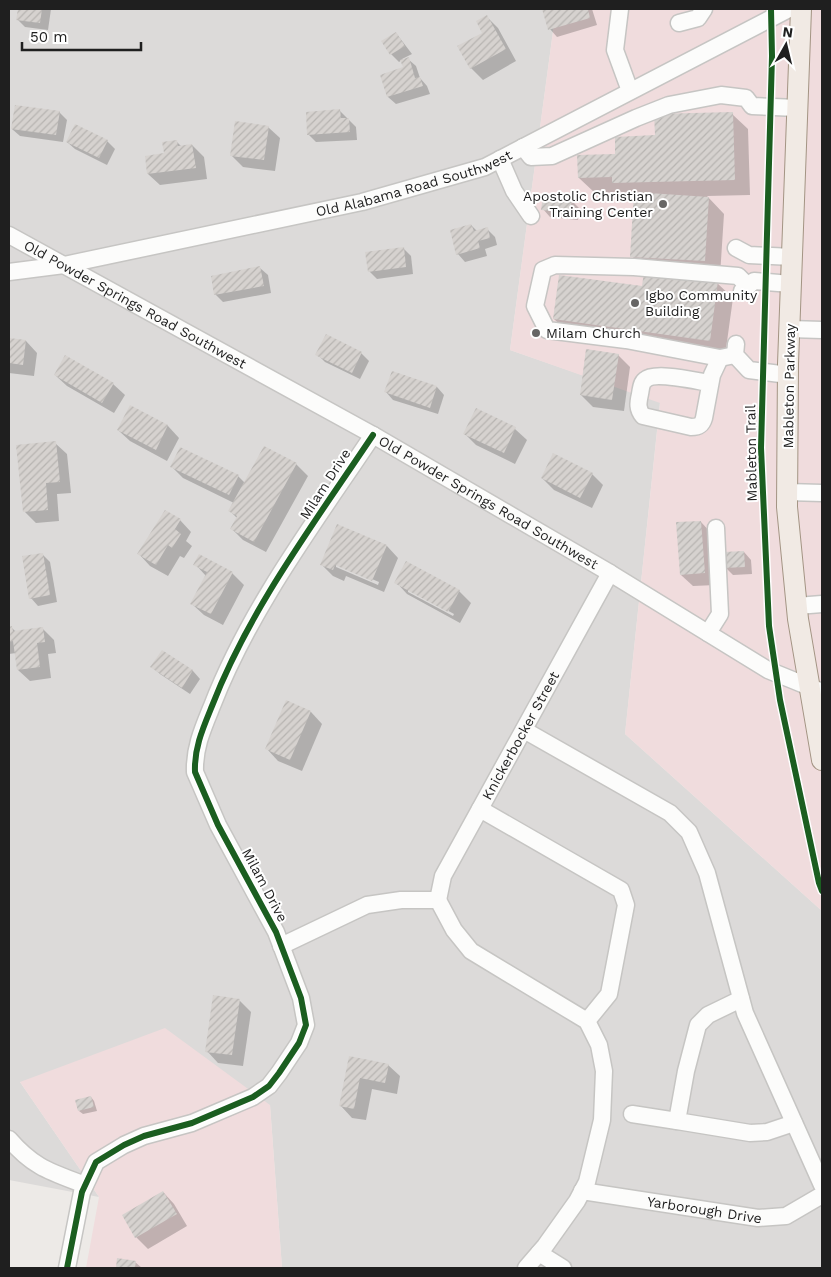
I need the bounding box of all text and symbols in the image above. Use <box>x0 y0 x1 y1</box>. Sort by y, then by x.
scale bar <box>22 20 141 52</box>
north arrow <box>761 20 811 70</box>
text: N <box>782 23 794 41</box>
text: 50 m <box>30 28 67 46</box>
street label: Old Alabama Road Southwest <box>314 146 515 220</box>
place label: Apostolic Christian Training Center <box>523 188 653 220</box>
marker: Apostolic Christian Training Center <box>657 198 669 210</box>
street label: Old Powder Springs Road Southwest <box>21 237 249 372</box>
place label: Igbo Community Building <box>645 287 758 319</box>
marker: Igbo Community Building <box>629 297 641 309</box>
street label: Mableton Parkway <box>780 323 798 449</box>
place label: Milam Church <box>546 325 641 341</box>
marker: Milam Church <box>530 327 542 339</box>
street label: Mableton Trail <box>742 404 760 502</box>
street label: Old Powder Springs Road Southwest <box>376 432 601 572</box>
street label: Milam Drive <box>296 446 354 522</box>
street label: Knickerbocker Street <box>479 668 562 802</box>
street label: Milam Drive <box>239 846 291 924</box>
street label: Yarborough Drive <box>646 1193 763 1227</box>

